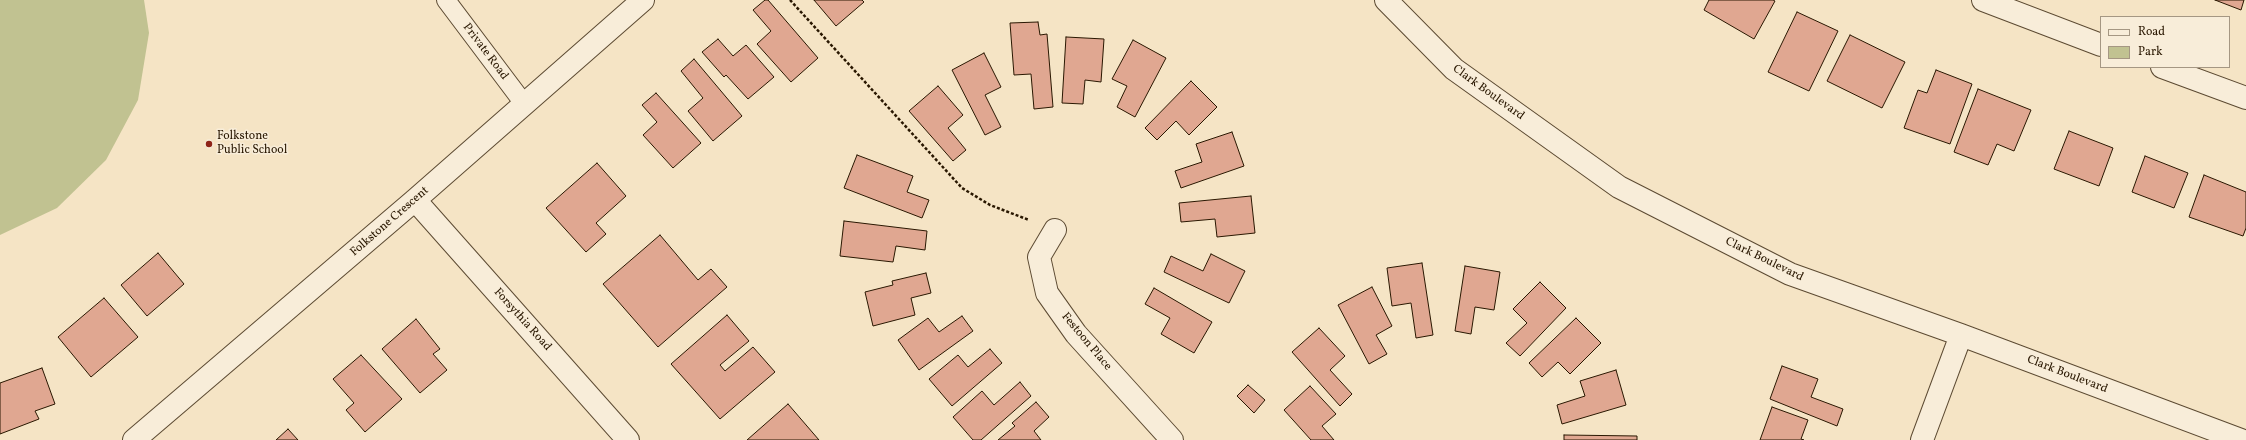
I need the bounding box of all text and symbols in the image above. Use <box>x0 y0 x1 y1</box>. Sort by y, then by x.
legend <box>2100 16 2230 68</box>
street label: Private Road <box>459 21 511 83</box>
text: Road <box>2138 24 2165 40</box>
text: Park <box>2138 44 2163 60</box>
street label: Clark Boulevard <box>1449 62 1527 124</box>
place label: Folkstone Public School <box>217 130 287 158</box>
marker: Folkstone Public School <box>204 139 214 149</box>
street label: Folkstone Crescent <box>348 184 432 260</box>
street label: Clark Boulevard <box>1723 235 1805 285</box>
street label: Forsythia Road <box>490 286 554 354</box>
street label: Festoon Place <box>1058 310 1114 374</box>
street label: Clark Boulevard <box>2025 353 2109 397</box>

